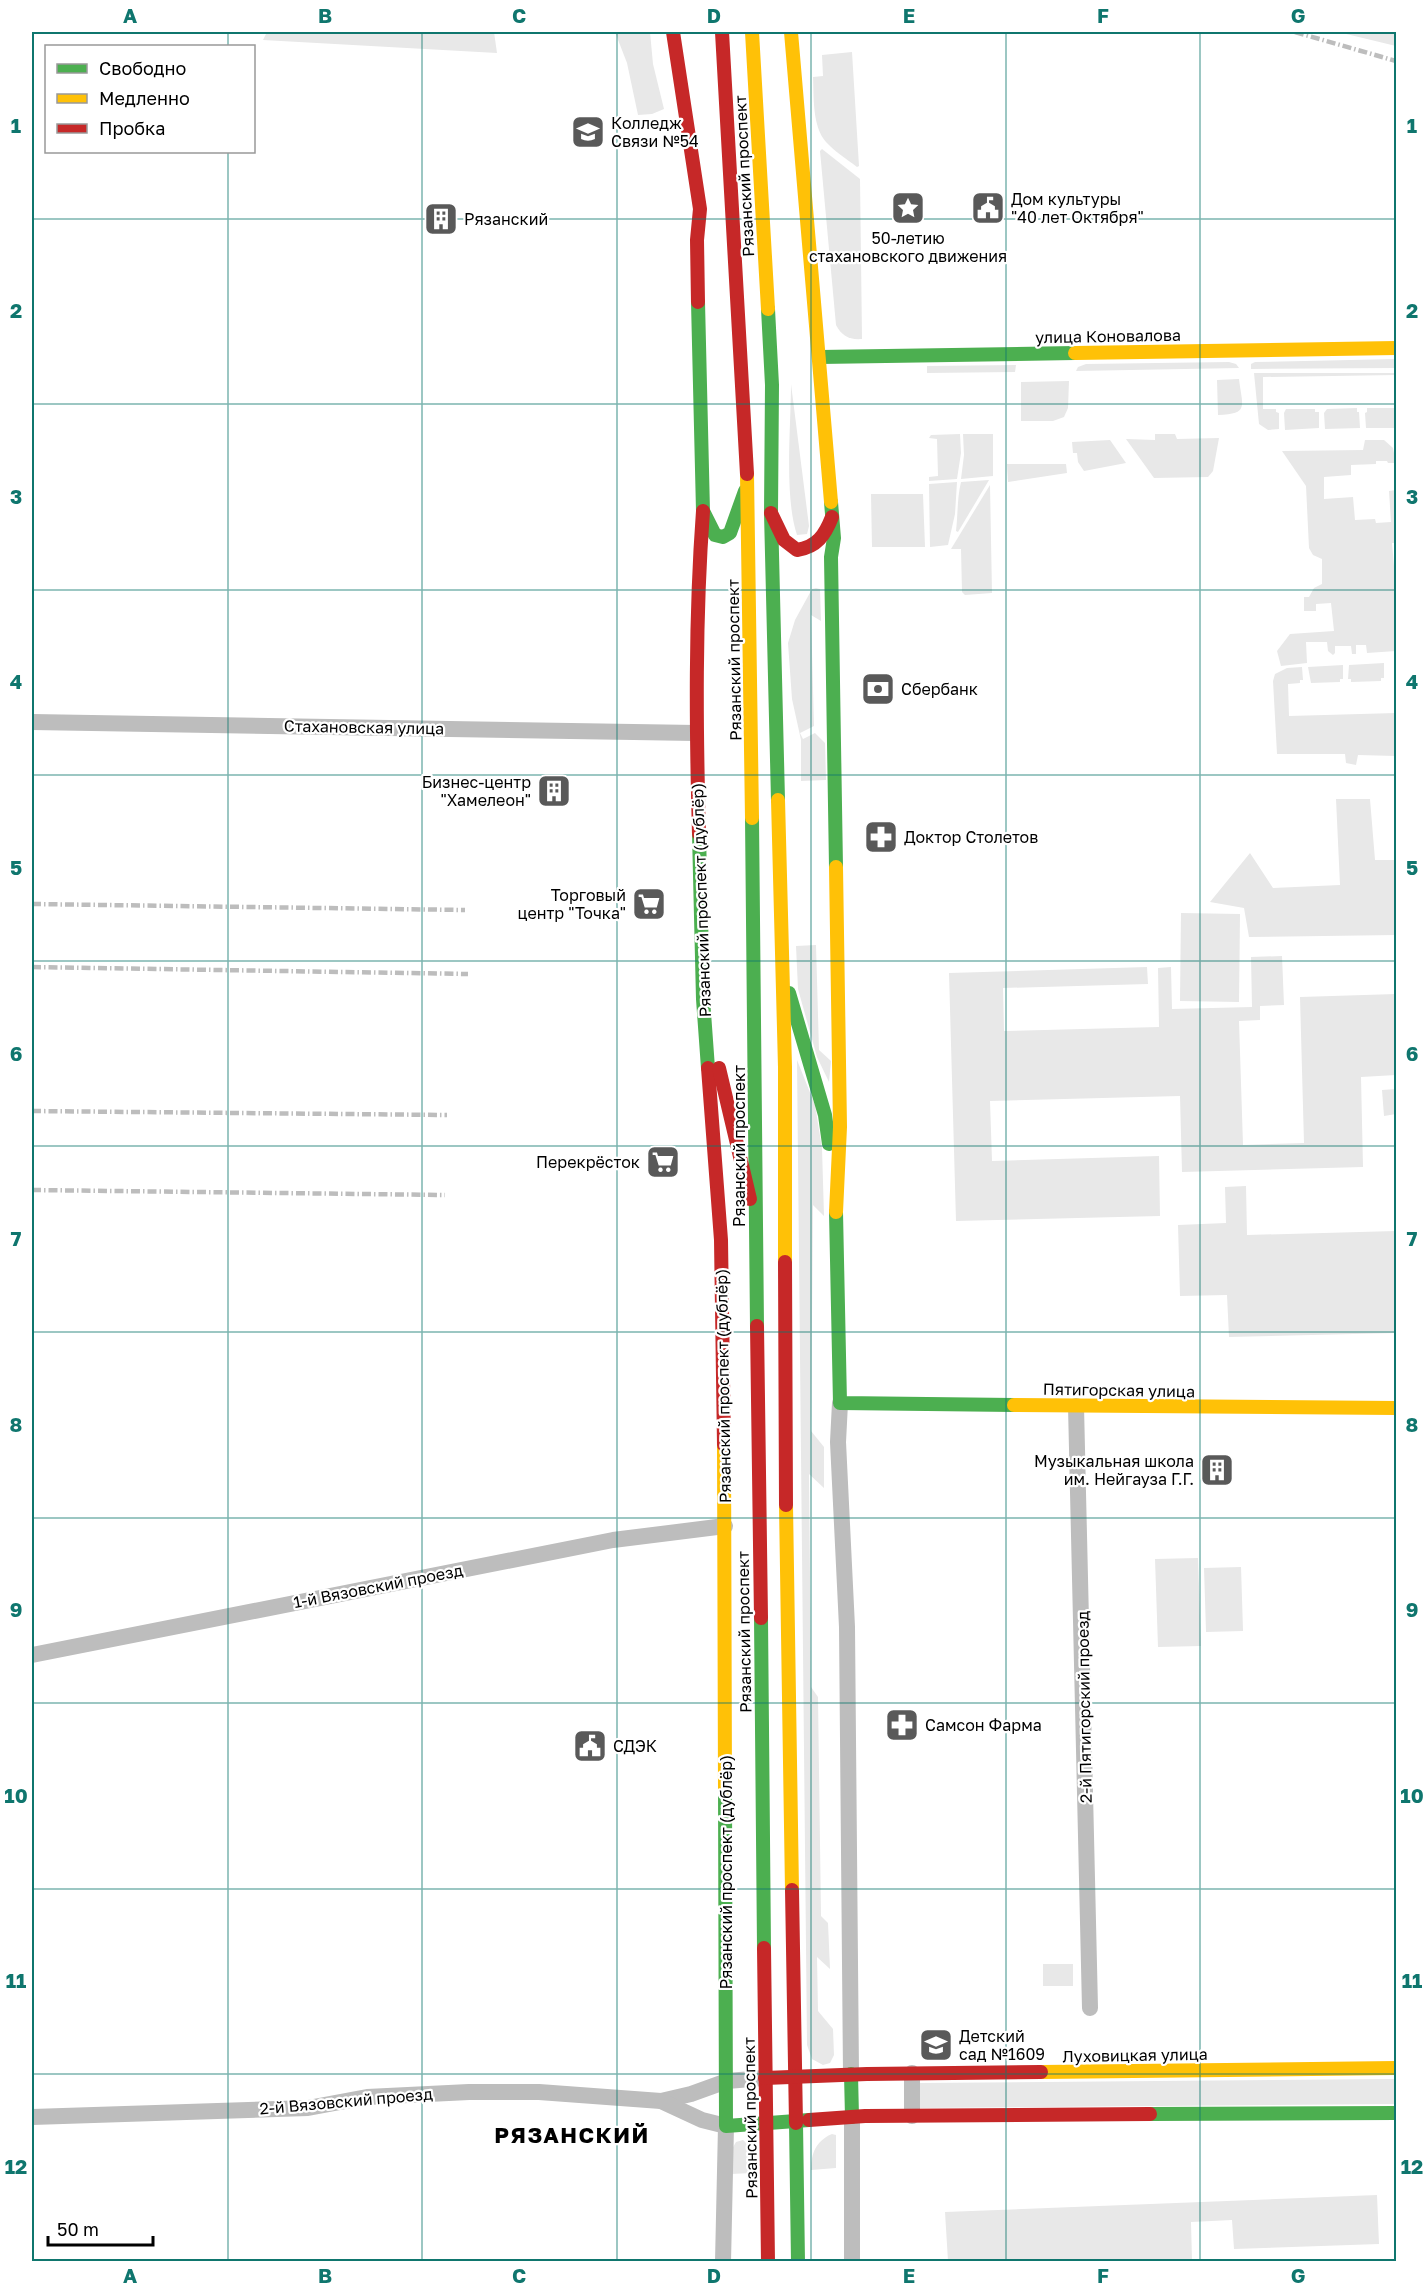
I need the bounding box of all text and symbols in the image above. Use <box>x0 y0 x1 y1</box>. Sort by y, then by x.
text: A <box>123 3 137 27</box>
text: B <box>318 3 332 27</box>
text: C <box>512 3 526 27</box>
text: D <box>707 3 721 27</box>
text: E <box>903 3 915 27</box>
text: F <box>1097 3 1109 27</box>
text: G <box>1291 3 1305 27</box>
legend <box>45 45 255 153</box>
text: Свободно <box>99 57 186 79</box>
text: Медленно <box>99 87 190 109</box>
street label: Рязанский проспект <box>730 94 758 257</box>
text: 1 <box>11 113 21 137</box>
place label: Колледж Связи №54 <box>611 113 699 151</box>
text: 1 <box>1407 113 1417 137</box>
school or university icon: Колледж Связи №54 <box>570 114 606 150</box>
text: Пробка <box>99 117 165 139</box>
place label: Дом культуры "40 лет Октября" <box>1011 189 1144 227</box>
place icon: 50-летию стахановского движения <box>890 190 926 226</box>
public building icon: Дом культуры "40 лет Октября" <box>970 190 1006 226</box>
building icon: Рязанский <box>423 201 459 237</box>
place label: Рязанский <box>464 209 548 229</box>
place label: 50-летию стахановского движения <box>809 228 1007 266</box>
text: 2 <box>10 298 22 322</box>
text: 2 <box>1406 298 1418 322</box>
street label: улица Коновалова <box>1035 325 1181 347</box>
text: 3 <box>10 484 22 508</box>
text: 3 <box>1406 484 1418 508</box>
street label: Рязанский проспект <box>723 579 745 741</box>
text: 4 <box>10 669 22 693</box>
text: 4 <box>1406 669 1418 693</box>
bank icon: Сбербанк <box>860 671 896 707</box>
place label: Сбербанк <box>901 679 978 699</box>
street label: Стахановская улица <box>284 716 444 738</box>
place label: Бизнес-центр "Хамелеон" <box>422 772 531 810</box>
building icon: Бизнес-центр "Хамелеон" <box>536 773 572 809</box>
street label: Рязанский проспект (дублёр) <box>687 783 715 1017</box>
pharmacy icon: Доктор Столетов <box>863 819 899 855</box>
place label: Доктор Столетов <box>904 827 1038 847</box>
text: 5 <box>10 855 22 879</box>
text: 5 <box>1406 855 1418 879</box>
place label: Торговый центр "Точка" <box>518 885 626 923</box>
supermarket icon: Торговый центр "Точка" <box>631 886 667 922</box>
text: 6 <box>10 1041 22 1065</box>
text: 6 <box>1406 1041 1418 1065</box>
street label: Рязанский проспект <box>729 1065 749 1227</box>
supermarket icon: Перекрёсток <box>645 1144 681 1180</box>
place label: Перекрёсток <box>536 1152 640 1172</box>
text: 7 <box>11 1226 22 1250</box>
text: 7 <box>1407 1226 1418 1250</box>
street label: Рязанский проспект (дублёр) <box>711 1269 735 1503</box>
street label: Пятигорская улица <box>1043 1379 1195 1401</box>
text: 8 <box>10 1412 22 1436</box>
text: 8 <box>1406 1412 1418 1436</box>
place label: Музыкальная школа им. Нейгауза Г.Г. <box>1034 1451 1194 1489</box>
building icon: Музыкальная школа им. Нейгауза Г.Г. <box>1199 1452 1235 1488</box>
street label: Рязанский проспект <box>733 1551 755 1713</box>
street label: 1-й Вязовский проезд <box>292 1560 465 1612</box>
text: 9 <box>10 1597 22 1621</box>
text: 9 <box>1406 1597 1418 1621</box>
street label: 2-й Пятигорский проезд <box>1072 1610 1096 1803</box>
pharmacy icon: Самсон Фарма <box>884 1707 920 1743</box>
place label: Самсон Фарма <box>925 1715 1042 1735</box>
public building icon: СДЭК <box>572 1728 608 1764</box>
place label: СДЭК <box>613 1736 657 1756</box>
street label: Рязанский проспект (дублёр) <box>716 1755 736 1989</box>
text: 10 <box>4 1783 28 1807</box>
text: 10 <box>1400 1783 1424 1807</box>
text: 11 <box>6 1968 26 1992</box>
text: 11 <box>1402 1968 1422 1992</box>
place label: Детский сад №1609 <box>959 2026 1045 2064</box>
school or university icon: Детский сад №1609 <box>918 2027 954 2063</box>
street label: Рязанский проспект <box>739 2037 761 2199</box>
street label: Луховицкая улица <box>1062 2044 1208 2066</box>
street label: 2-й Вязовский проезд <box>259 2083 434 2119</box>
district label: РЯЗАНСКИЙ <box>494 2121 650 2148</box>
text: 12 <box>5 2154 27 2178</box>
text: 12 <box>1401 2154 1423 2178</box>
scale bar <box>48 2209 153 2247</box>
text: 50 m <box>57 2218 99 2240</box>
text: A <box>123 2263 137 2287</box>
text: B <box>318 2263 332 2287</box>
text: C <box>512 2263 526 2287</box>
text: D <box>707 2263 721 2287</box>
text: E <box>903 2263 915 2287</box>
text: F <box>1097 2263 1109 2287</box>
text: G <box>1291 2263 1305 2287</box>

